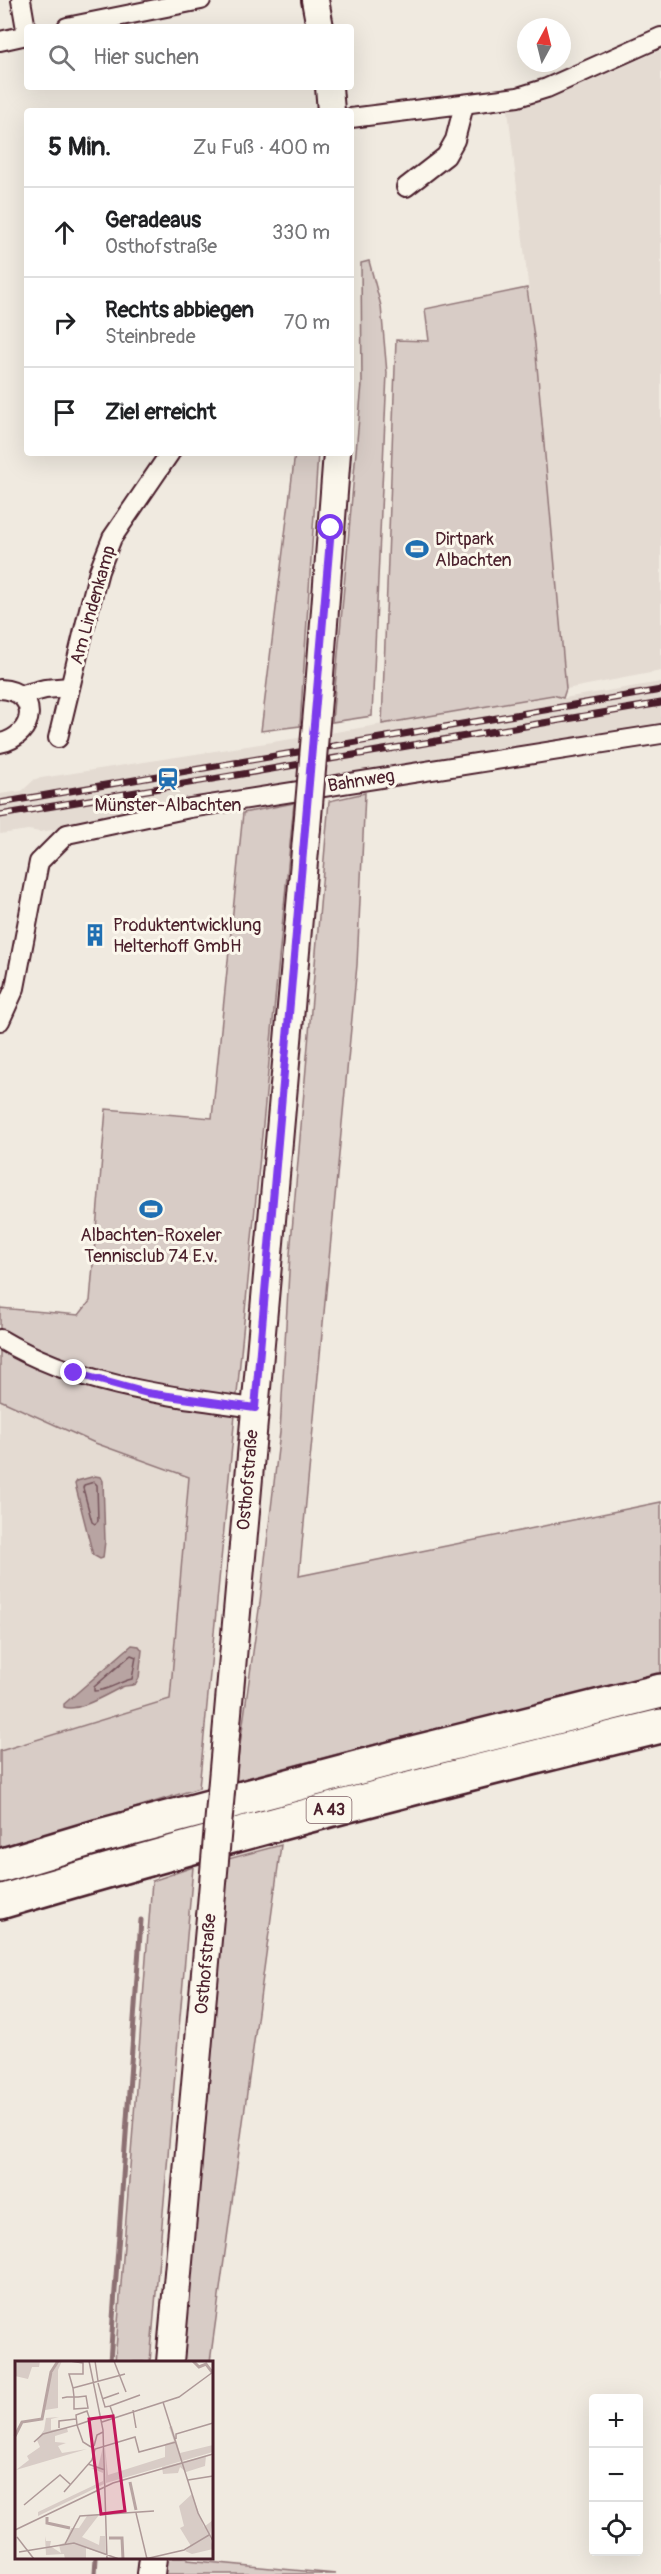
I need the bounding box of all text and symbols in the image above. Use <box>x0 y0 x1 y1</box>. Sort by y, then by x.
north arrow <box>517 18 571 72</box>
search box <box>24 24 354 90</box>
icon: search <box>45 41 78 74</box>
text: Hier suchen <box>93 43 199 71</box>
text: 5 Min. <box>48 131 111 163</box>
text: Zu Fuß · 400 m <box>193 135 330 160</box>
text: Geradeaus <box>105 206 201 234</box>
icon: ahead <box>48 216 81 249</box>
text: 330 m <box>272 220 330 245</box>
text: Osthofstraße <box>105 234 217 259</box>
text: Rechts abbiegen <box>105 296 254 324</box>
icon: right <box>48 306 81 339</box>
text: 70 m <box>284 310 330 335</box>
text: Steinbrede <box>105 324 196 349</box>
icon: arrive <box>48 396 81 429</box>
text: Ziel erreicht <box>105 398 216 426</box>
route start <box>317 514 343 540</box>
place label: Dirtpark Albachten <box>435 528 512 572</box>
sports icon: Dirtpark Albachten <box>404 536 430 562</box>
street label: Am Lindenkamp <box>65 543 121 667</box>
street label: Bahnweg <box>326 764 396 798</box>
station icon: Münster-Albachten <box>155 766 181 792</box>
place label: Münster-Albachten <box>94 794 242 817</box>
place label: Produktentwicklung Helterhoff GmbH <box>113 914 261 958</box>
building icon: Produktentwicklung Helterhoff GmbH <box>82 922 108 948</box>
sports icon: Albachten-Roxeler Tennisclub 74 E.v. <box>138 1196 164 1222</box>
place label: Albachten-Roxeler Tennisclub 74 E.v. <box>80 1224 222 1268</box>
route end <box>60 1359 86 1385</box>
street label: Osthofstraße <box>232 1429 264 1531</box>
road number: A 43 <box>306 1797 352 1823</box>
street label: Osthofstraße <box>190 1913 222 2015</box>
inset map <box>15 2361 213 2559</box>
map controls <box>589 2394 643 2556</box>
button: + <box>589 2394 643 2448</box>
button: − <box>589 2448 643 2502</box>
button: locate <box>589 2502 643 2556</box>

